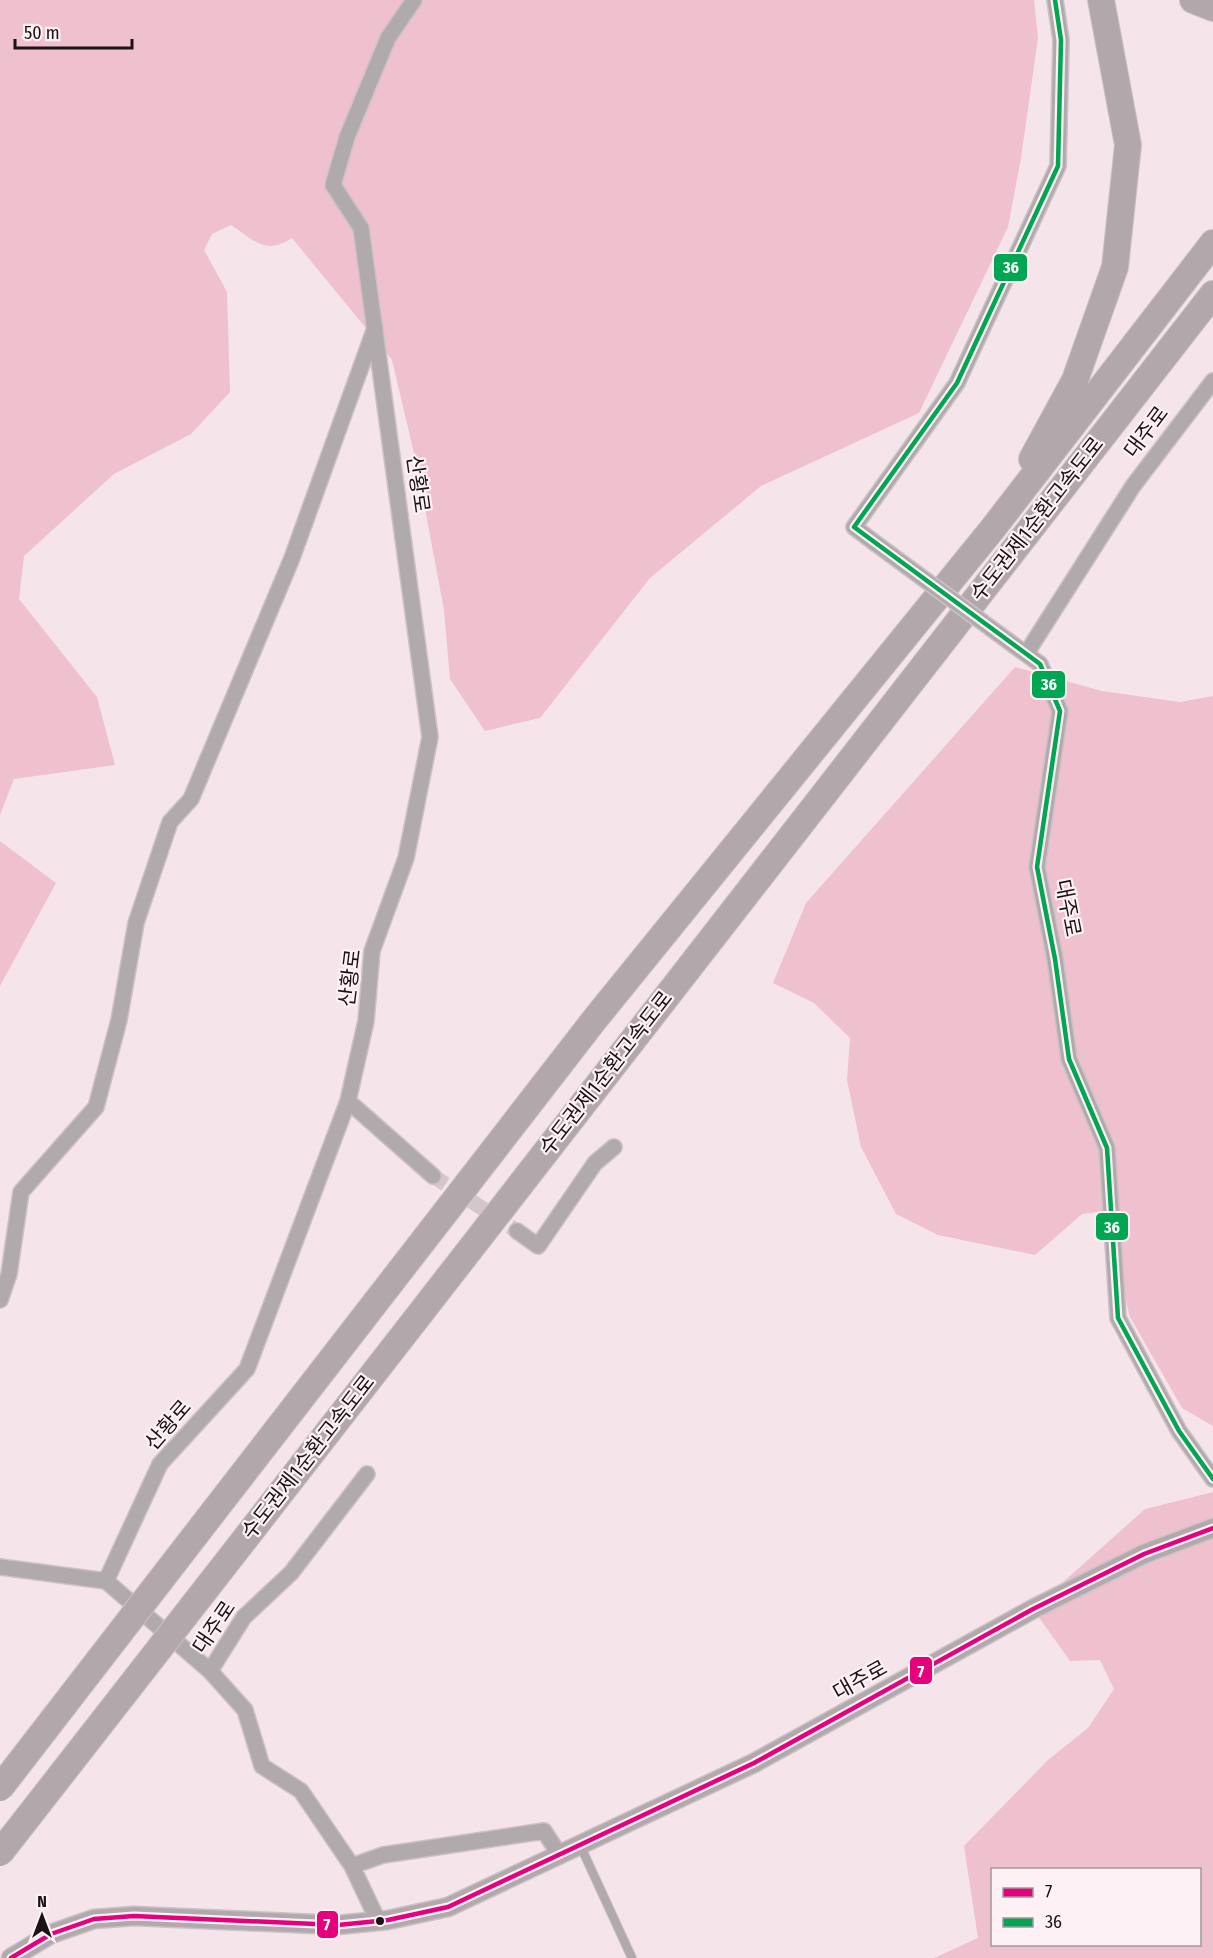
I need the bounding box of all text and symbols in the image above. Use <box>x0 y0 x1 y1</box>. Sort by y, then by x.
scale bar <box>15 12 132 50</box>
text: 50 m <box>24 22 60 44</box>
line badge: 36 <box>993 253 1028 282</box>
text: 36 <box>1002 258 1019 277</box>
street label: 대주로 <box>1118 401 1174 463</box>
street label: 수도권제1순환고속도로 <box>965 432 1109 606</box>
street label: 산황로 <box>401 453 435 515</box>
line badge: 36 <box>1031 670 1066 699</box>
text: 36 <box>1040 675 1057 694</box>
street label: 대주로 <box>1050 877 1086 939</box>
street label: 산황로 <box>334 948 366 1008</box>
street label: 수도권제1순환고속도로 <box>534 986 678 1160</box>
line badge: 36 <box>1095 1212 1129 1241</box>
text: 36 <box>1103 1218 1120 1237</box>
street label: 수도권제1순환고속도로 <box>236 1370 380 1544</box>
street label: 산황로 <box>139 1395 197 1455</box>
street label: 대주로 <box>187 1596 241 1658</box>
street label: 대주로 <box>828 1655 892 1705</box>
line badge: 7 <box>909 1656 933 1685</box>
text: 7 <box>918 1662 925 1681</box>
legend <box>991 1868 1201 1946</box>
text: 7 <box>1045 1881 1052 1903</box>
north arrow <box>12 1886 72 1946</box>
text: N <box>37 1892 47 1911</box>
line badge: 7 <box>316 1910 339 1939</box>
text: 36 <box>1045 1911 1062 1933</box>
text: 7 <box>324 1915 331 1934</box>
unlabelled marker <box>374 1915 386 1927</box>

